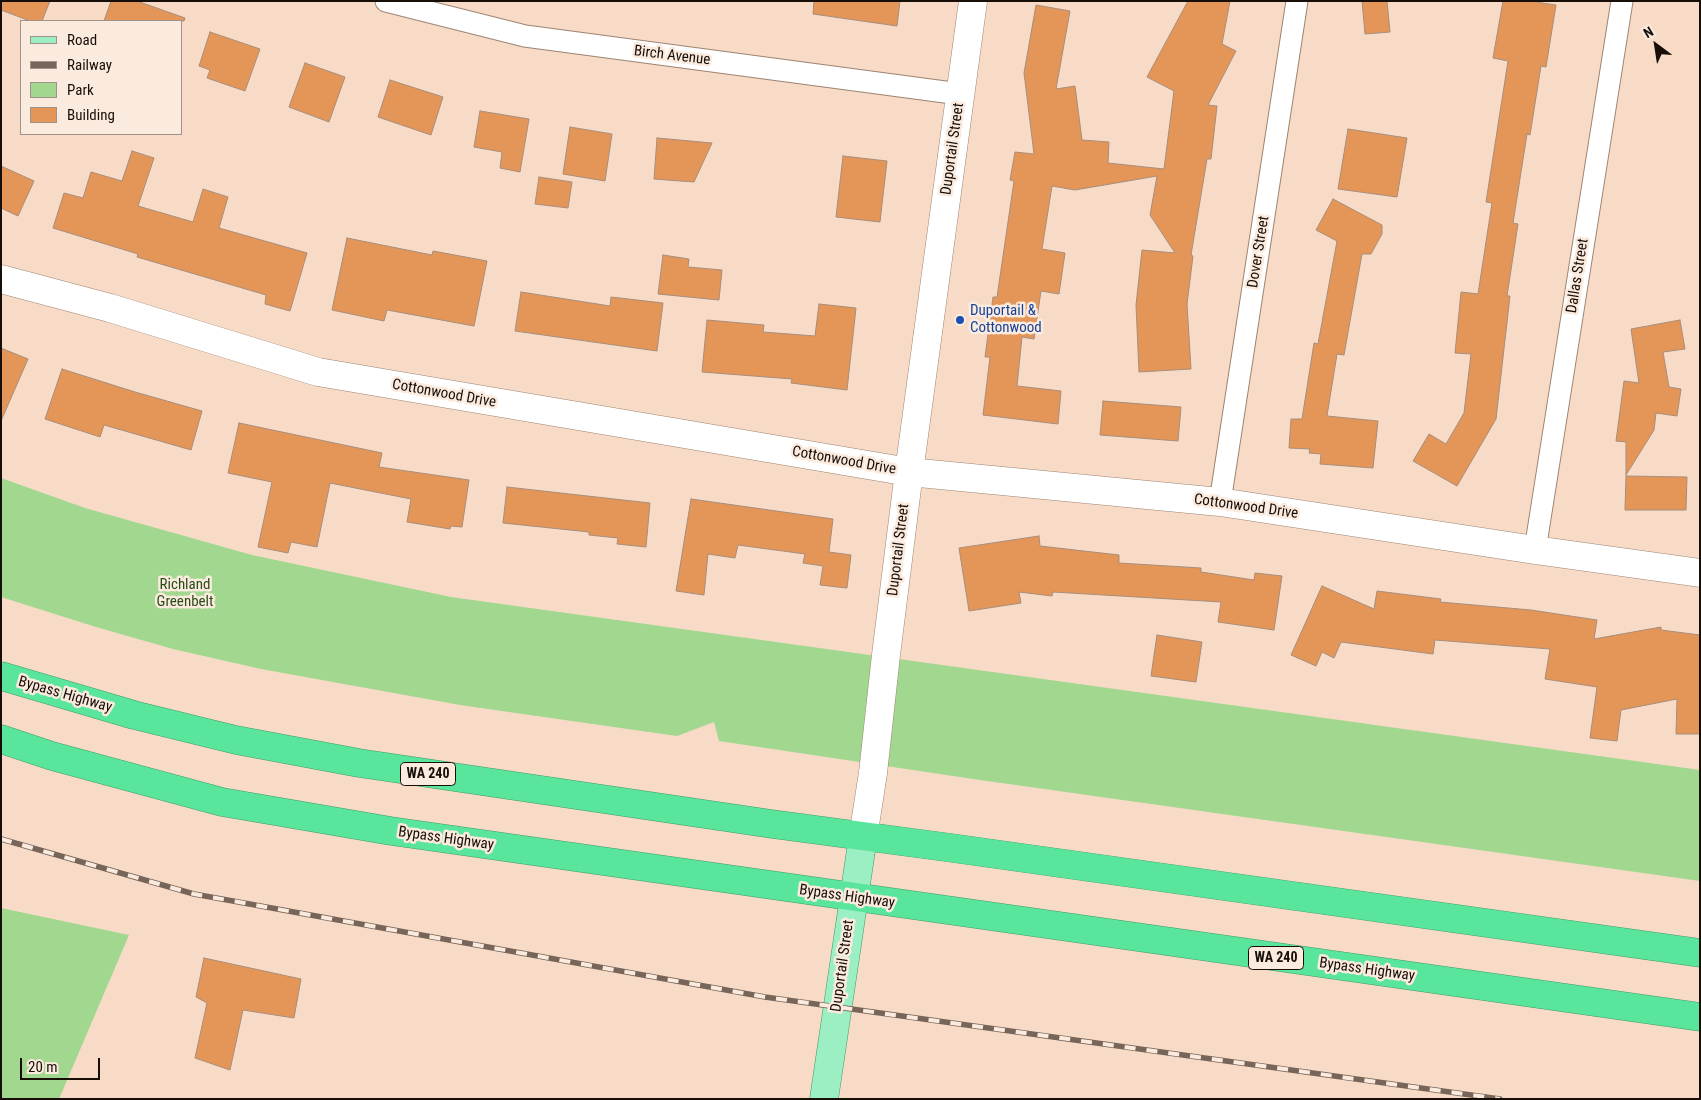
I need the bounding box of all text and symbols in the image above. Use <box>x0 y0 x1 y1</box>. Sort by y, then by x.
legend <box>20 20 182 135</box>
north arrow <box>1631 20 1681 70</box>
text: N <box>1640 23 1656 41</box>
text: Road <box>67 31 97 49</box>
street label: Birch Avenue <box>633 42 711 70</box>
text: Railway <box>67 56 112 74</box>
text: Park <box>67 81 94 99</box>
street label: Duportail Street <box>938 102 968 196</box>
text: Building <box>67 106 115 124</box>
street label: Dover Street <box>1244 215 1274 289</box>
street label: Dallas Street <box>1563 237 1593 315</box>
place label: Duportail & Cottonwood <box>970 302 1042 337</box>
marker: Duportail & Cottonwood <box>954 314 966 326</box>
street label: Cottonwood Drive <box>391 376 497 412</box>
street label: Cottonwood Drive <box>791 443 897 479</box>
street label: Cottonwood Drive <box>1193 491 1299 523</box>
street label: Duportail Street <box>884 503 914 597</box>
park label: Richland Greenbelt <box>157 576 213 611</box>
street label: Bypass Highway <box>16 673 114 717</box>
road number: WA 240 <box>400 762 456 786</box>
street label: Bypass Highway <box>397 823 495 855</box>
street label: Bypass Highway <box>798 881 896 913</box>
street label: Duportail Street <box>828 919 858 1013</box>
road number: WA 240 <box>1248 946 1304 970</box>
street label: Bypass Highway <box>1318 954 1416 986</box>
scale bar <box>22 1048 102 1080</box>
text: 20 m <box>28 1058 58 1076</box>

